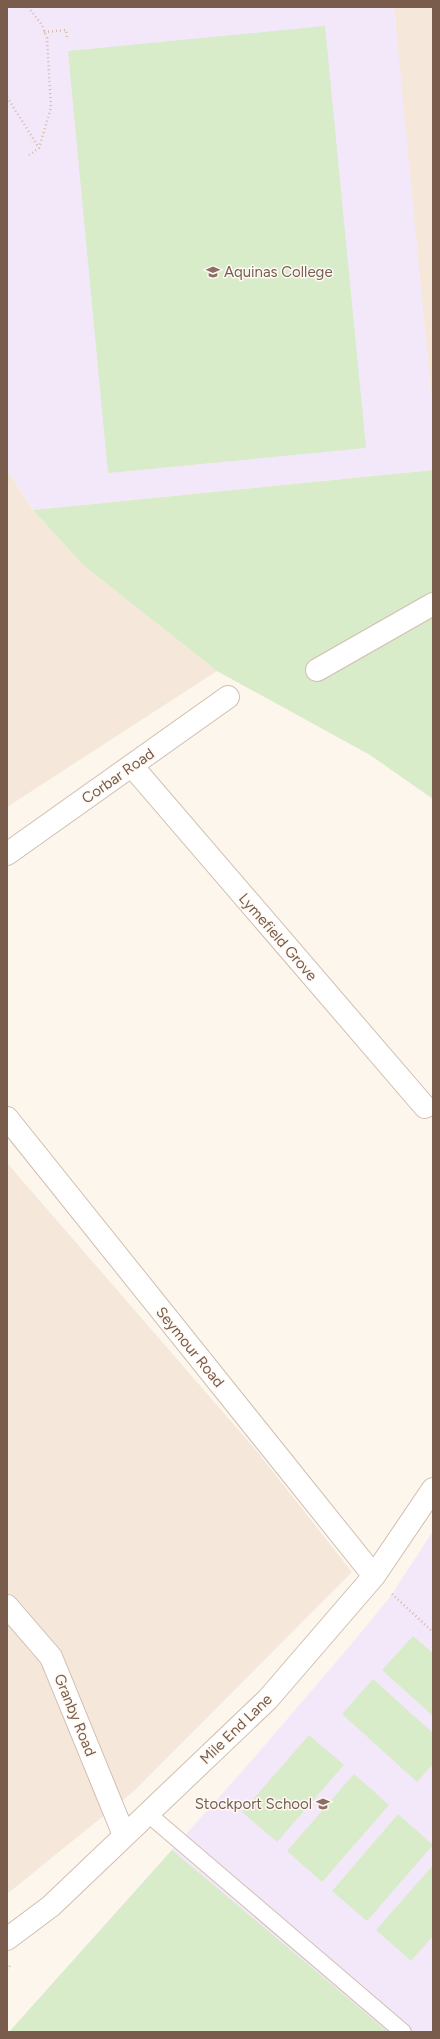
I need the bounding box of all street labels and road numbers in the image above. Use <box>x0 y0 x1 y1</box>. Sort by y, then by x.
street label: Corbar Road <box>78 744 158 808</box>
street label: Lymefield Grove <box>235 889 321 985</box>
street label: Seymour Road <box>152 1303 228 1391</box>
street label: Granby Road <box>50 1671 100 1759</box>
street label: Mile End Lane <box>196 1690 276 1768</box>

